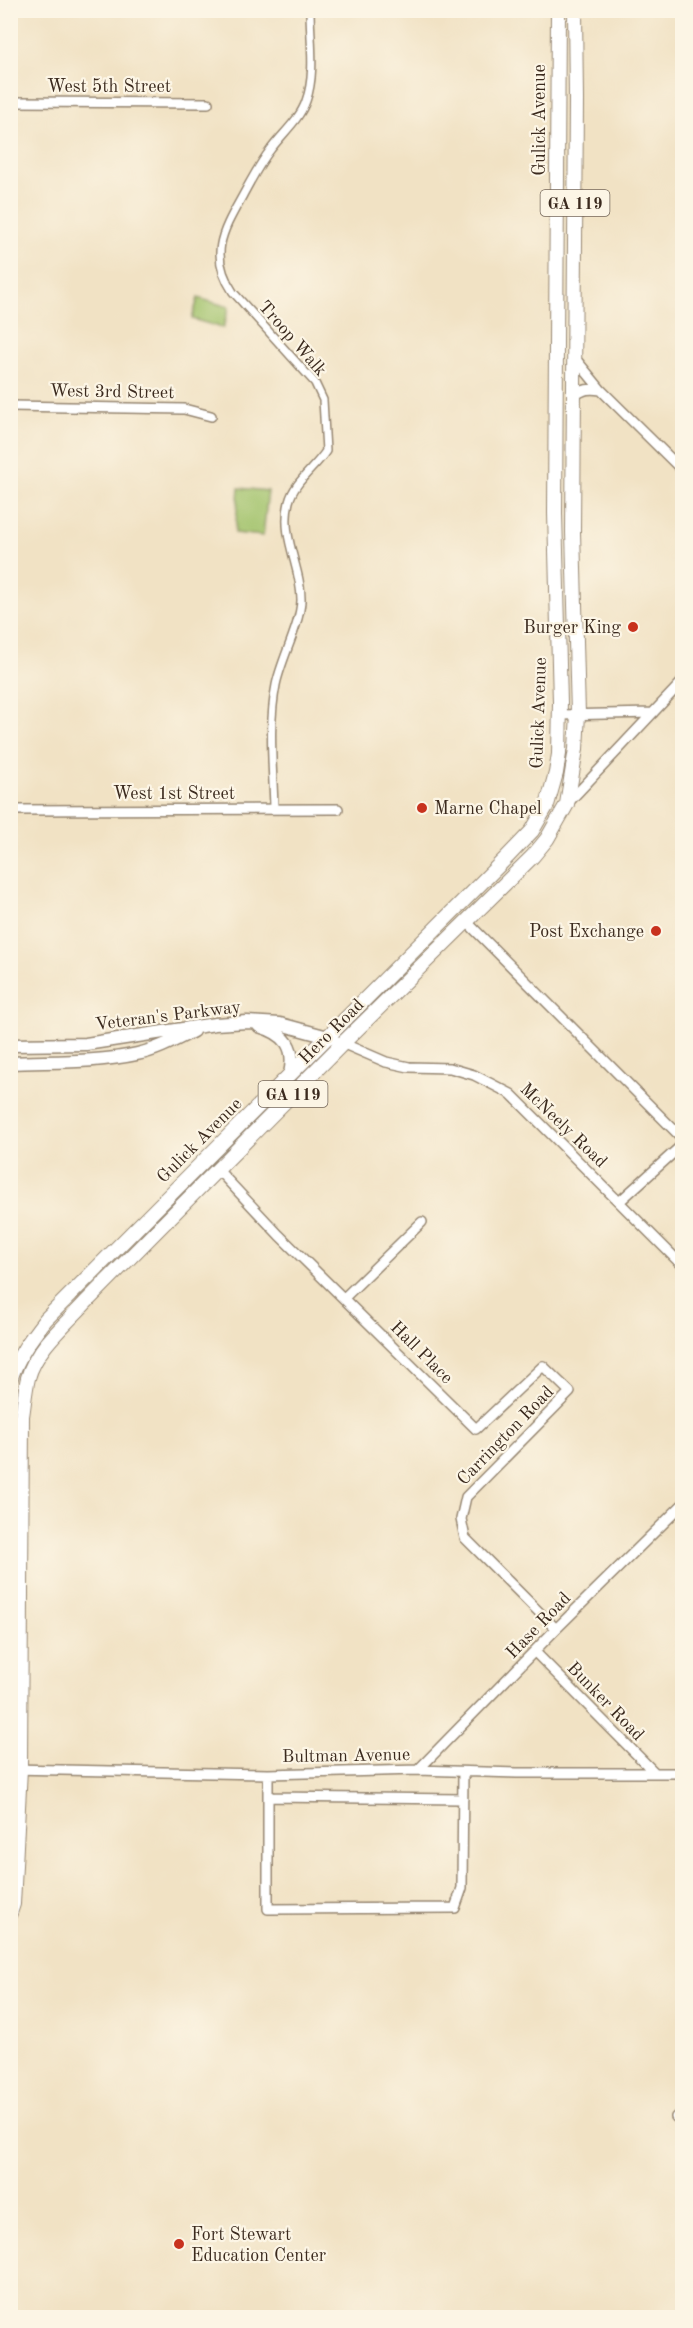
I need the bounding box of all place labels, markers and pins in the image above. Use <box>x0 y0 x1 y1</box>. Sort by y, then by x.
place label: Burger King <box>523 619 621 637</box>
marker: Burger King <box>626 620 640 634</box>
place label: Marne Chapel <box>434 800 542 818</box>
marker: Marne Chapel <box>415 801 429 815</box>
place label: Post Exchange <box>529 923 644 941</box>
marker: Post Exchange <box>649 924 663 938</box>
place label: Fort Stewart Education Center <box>191 2226 327 2265</box>
marker: Fort Stewart Education Center <box>172 2237 186 2251</box>

